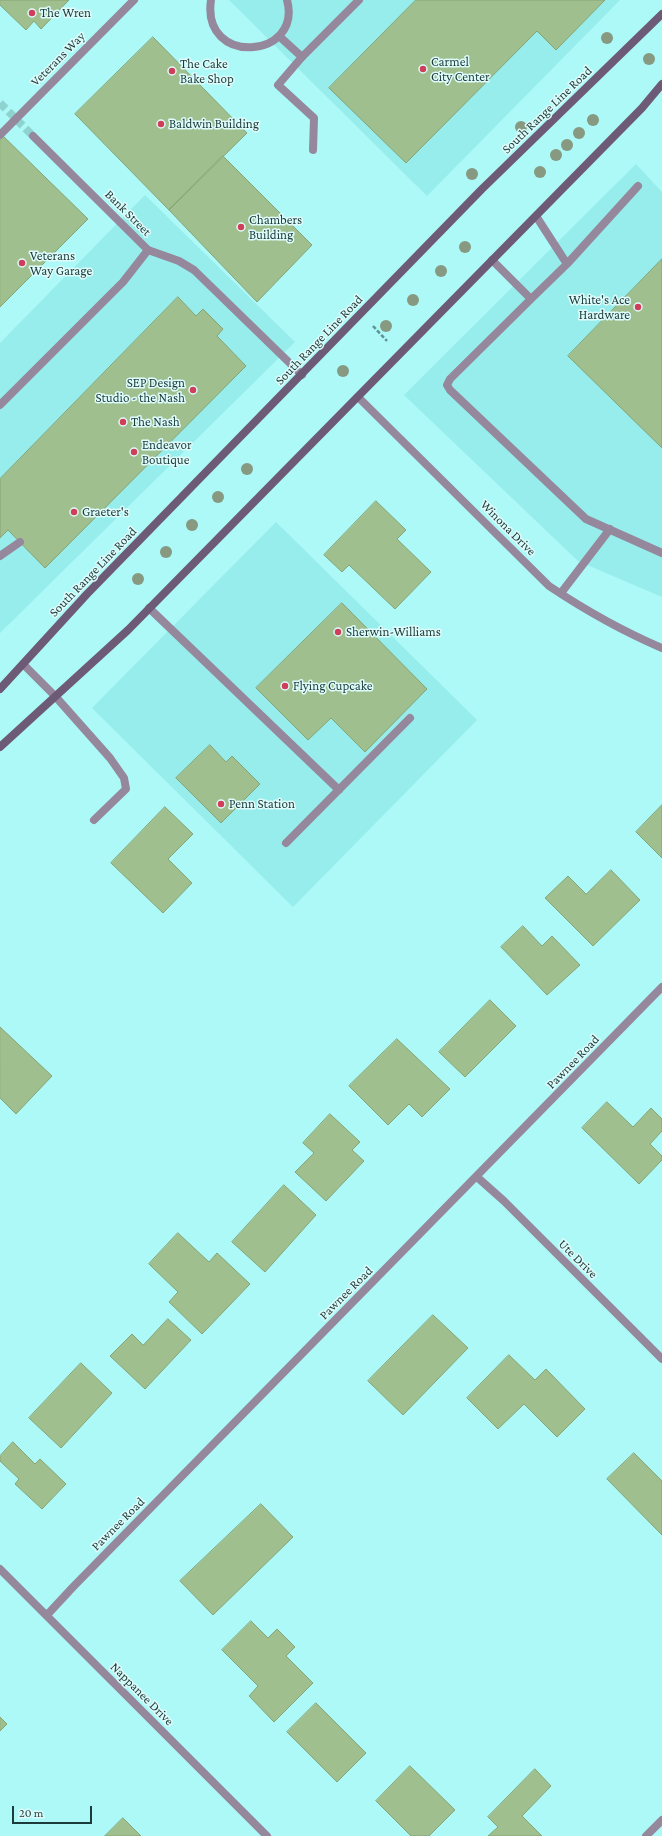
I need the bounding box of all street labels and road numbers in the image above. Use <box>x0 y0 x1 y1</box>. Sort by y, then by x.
street label: Veterans Way <box>27 28 89 90</box>
street label: South Range Line Road <box>499 63 595 157</box>
street label: Bank Street <box>102 187 154 239</box>
street label: South Range Line Road <box>272 292 366 388</box>
street label: Winona Drive <box>477 497 539 559</box>
street label: South Range Line Road <box>46 524 140 620</box>
street label: Pawnee Road <box>543 1032 603 1092</box>
street label: Ute Drive <box>555 1236 601 1282</box>
street label: Pawnee Road <box>316 1263 376 1323</box>
street label: Pawnee Road <box>88 1494 148 1554</box>
street label: Nappanee Drive <box>107 1659 177 1729</box>

